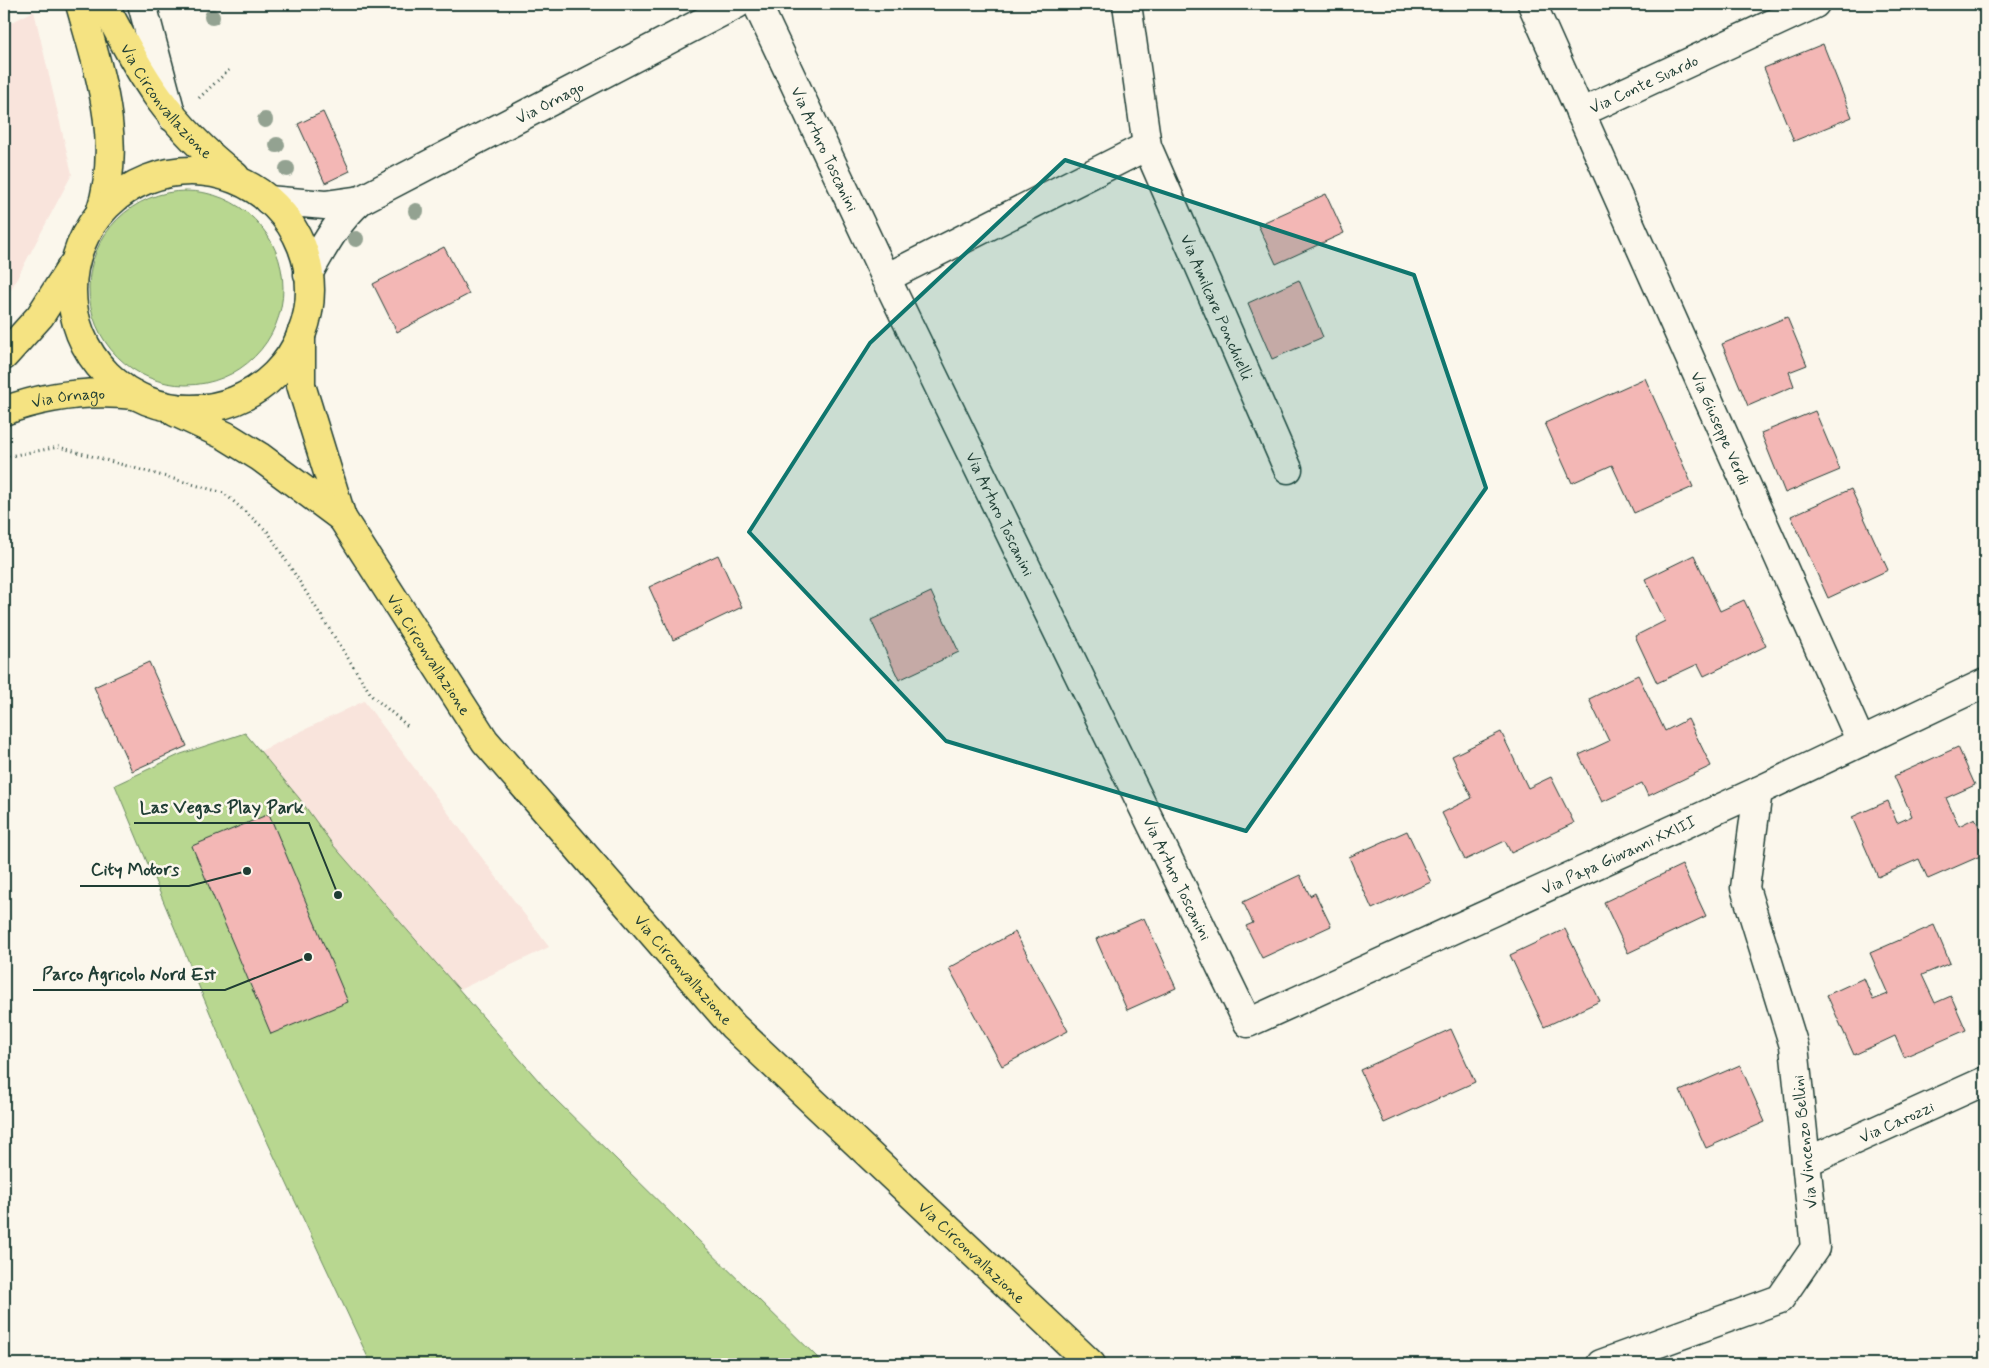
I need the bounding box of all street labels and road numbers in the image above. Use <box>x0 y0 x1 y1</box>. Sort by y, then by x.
street label: Via Circonvallazione <box>115 40 217 165</box>
street label: Via Conte Suardo <box>1586 51 1702 119</box>
street label: Via Ornago <box>512 77 588 130</box>
street label: Via Arturo Toscanini <box>785 83 862 216</box>
street label: Via Amilcare Ponchielli <box>1175 231 1257 384</box>
street label: Via Giuseppe Verdi <box>1685 368 1754 489</box>
street label: Via Ornago <box>29 384 105 414</box>
street label: Via Arturo Toscanini <box>960 449 1039 581</box>
street label: Via Circonvallazione <box>381 590 475 720</box>
street label: Via Papa Giovanni XXIII <box>1538 812 1700 900</box>
street label: Via Arturo Toscanini <box>1137 813 1216 945</box>
street label: Via Circonvallazione <box>629 911 737 1031</box>
street label: Via Vincenzo Bellini <box>1788 1074 1823 1210</box>
street label: Via Carozzi <box>1856 1096 1938 1149</box>
street label: Via Circonvallazione <box>913 1197 1030 1309</box>

